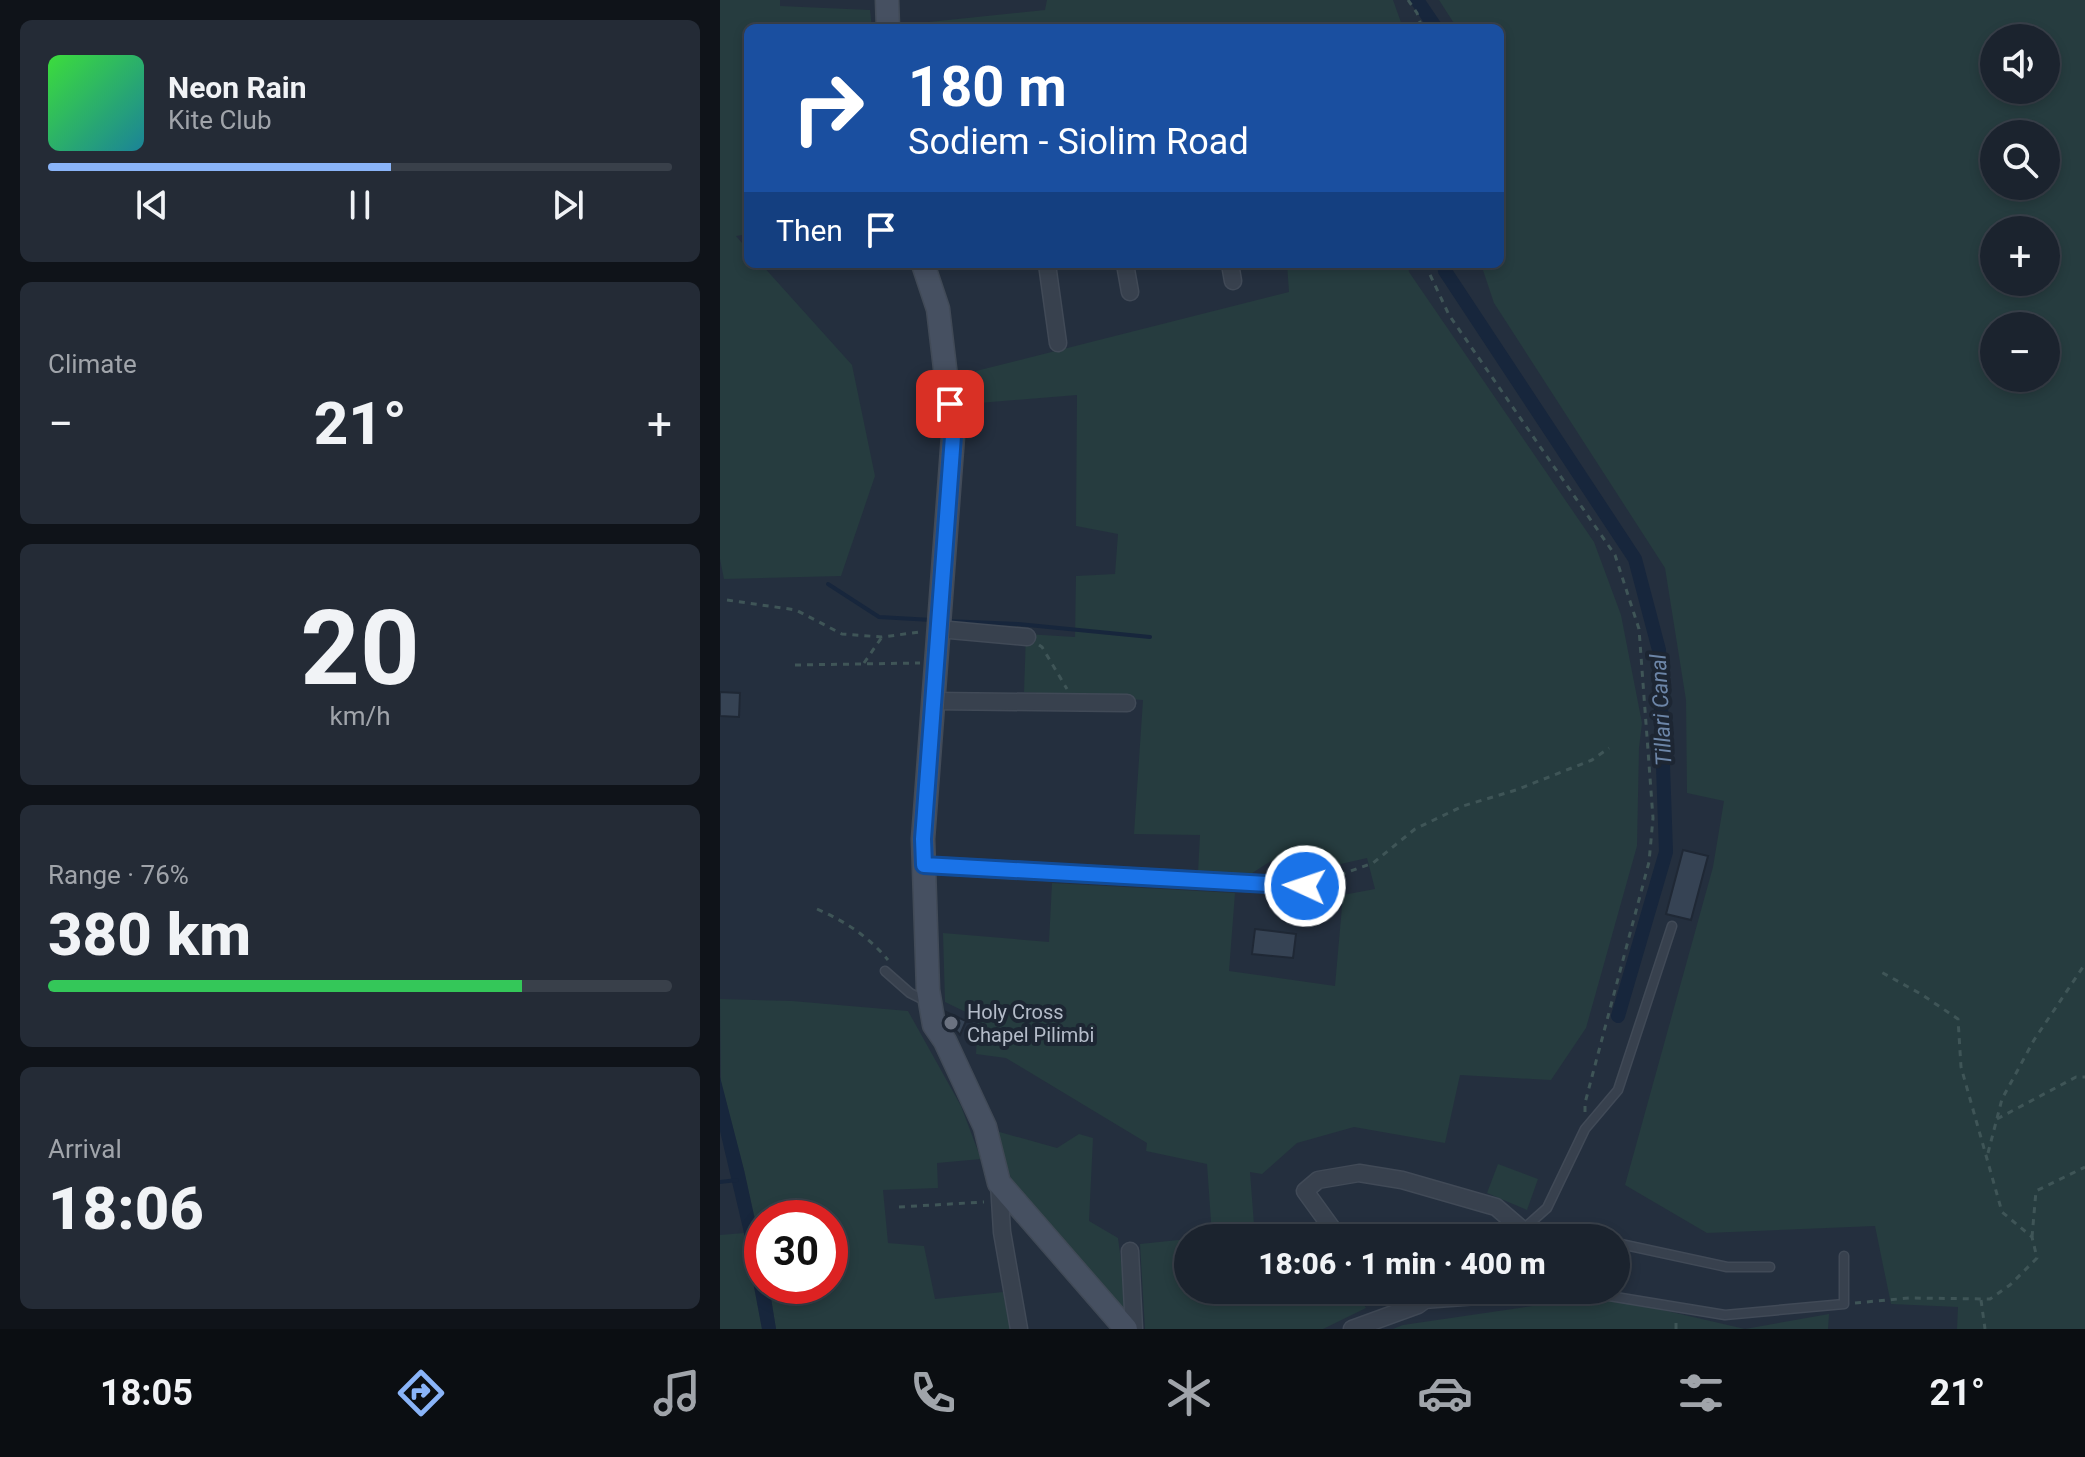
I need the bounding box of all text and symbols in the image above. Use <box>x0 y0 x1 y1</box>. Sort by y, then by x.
map controls <box>1980 24 2060 392</box>
button: sound <box>1980 24 2060 104</box>
text: 180 m <box>908 54 1067 120</box>
icon: right <box>776 56 880 160</box>
text: Neon Rain <box>168 70 307 105</box>
text: Kite Club <box>168 105 272 135</box>
button: search <box>1980 120 2060 200</box>
text: Sodiem - Siolim Road <box>908 121 1249 163</box>
icon: previous <box>130 183 174 227</box>
icon: pause <box>338 183 382 227</box>
icon: next <box>546 183 590 227</box>
icon: arrive <box>859 208 903 252</box>
text: Then <box>776 213 843 248</box>
button: + <box>1980 216 2060 296</box>
button: − <box>1980 312 2060 392</box>
text: Climate <box>48 349 137 379</box>
pin <box>916 370 984 438</box>
icon: arrive <box>928 382 972 426</box>
text: 21° <box>314 388 407 459</box>
text: − <box>48 398 73 450</box>
text: + <box>647 398 672 450</box>
text: 20 <box>300 588 420 709</box>
water label: Tillari Canal <box>1646 653 1676 766</box>
text: km/h <box>329 701 391 731</box>
position arrow <box>1263 844 1347 928</box>
text: Range · 76% <box>48 860 189 890</box>
text: 380 km <box>48 899 251 970</box>
place label: Holy Cross Chapel Pilimbi <box>967 1000 1094 1047</box>
marker: Holy Cross Chapel Pilimbi <box>942 1014 960 1032</box>
text: Arrival <box>48 1134 122 1164</box>
text: 18:06 <box>48 1173 204 1244</box>
speed limit sign: 30 <box>744 1200 848 1304</box>
text: 18:06 · 1 min · 400 m <box>1258 1246 1546 1281</box>
icon: directions <box>393 1365 449 1421</box>
icon: music <box>649 1365 705 1421</box>
icon: phone <box>905 1365 961 1421</box>
icon: climate <box>1161 1365 1217 1421</box>
icon: car <box>1417 1365 1473 1421</box>
icon: filters <box>1673 1365 1729 1421</box>
text: 18:05 <box>100 1372 193 1414</box>
text: 21° <box>1930 1372 1985 1414</box>

